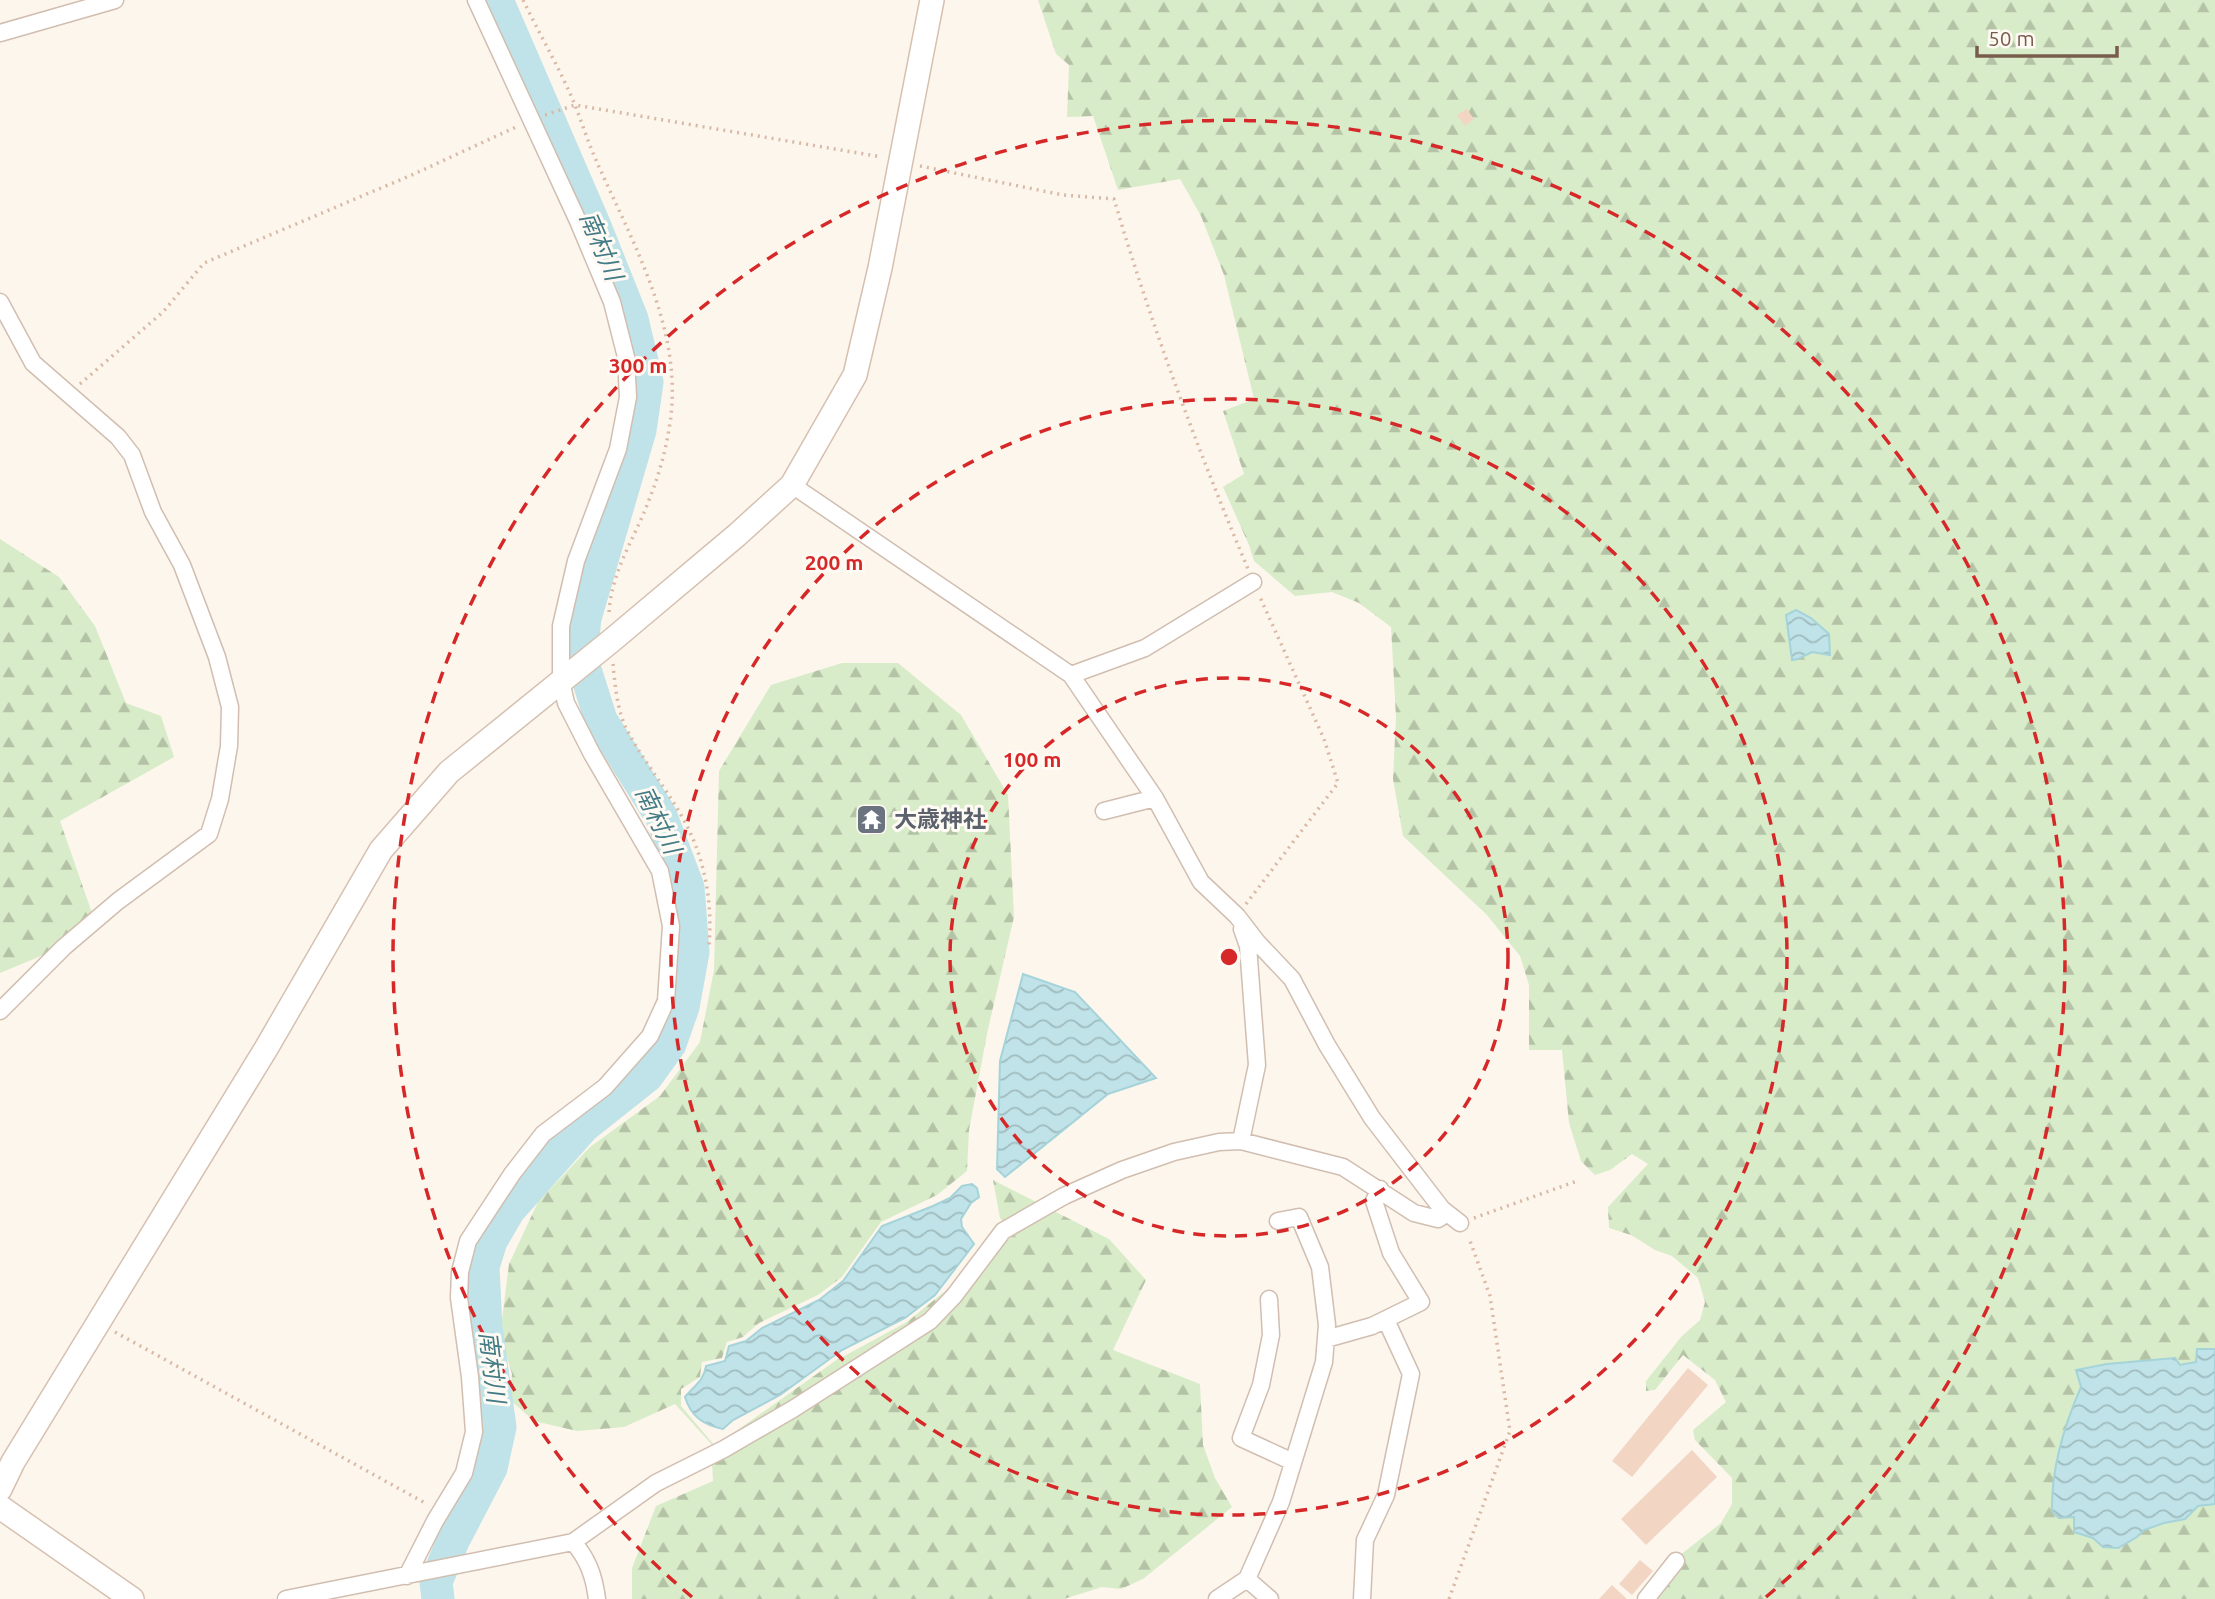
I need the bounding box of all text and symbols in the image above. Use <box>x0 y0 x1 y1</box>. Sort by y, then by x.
scale bar <box>1977 14 2117 58</box>
text: 50 m <box>1988 26 2035 50</box>
water label: 南村川 <box>575 207 629 287</box>
text: 300 m <box>609 353 667 377</box>
text: 200 m <box>805 550 863 574</box>
text: 100 m <box>1003 747 1061 771</box>
water label: 南村川 <box>631 782 688 861</box>
temple icon: 大歳神社 <box>854 802 888 836</box>
place label: 大歳神社 <box>894 806 986 831</box>
centre of rings <box>1217 945 1241 969</box>
water label: 南村川 <box>475 1330 511 1407</box>

